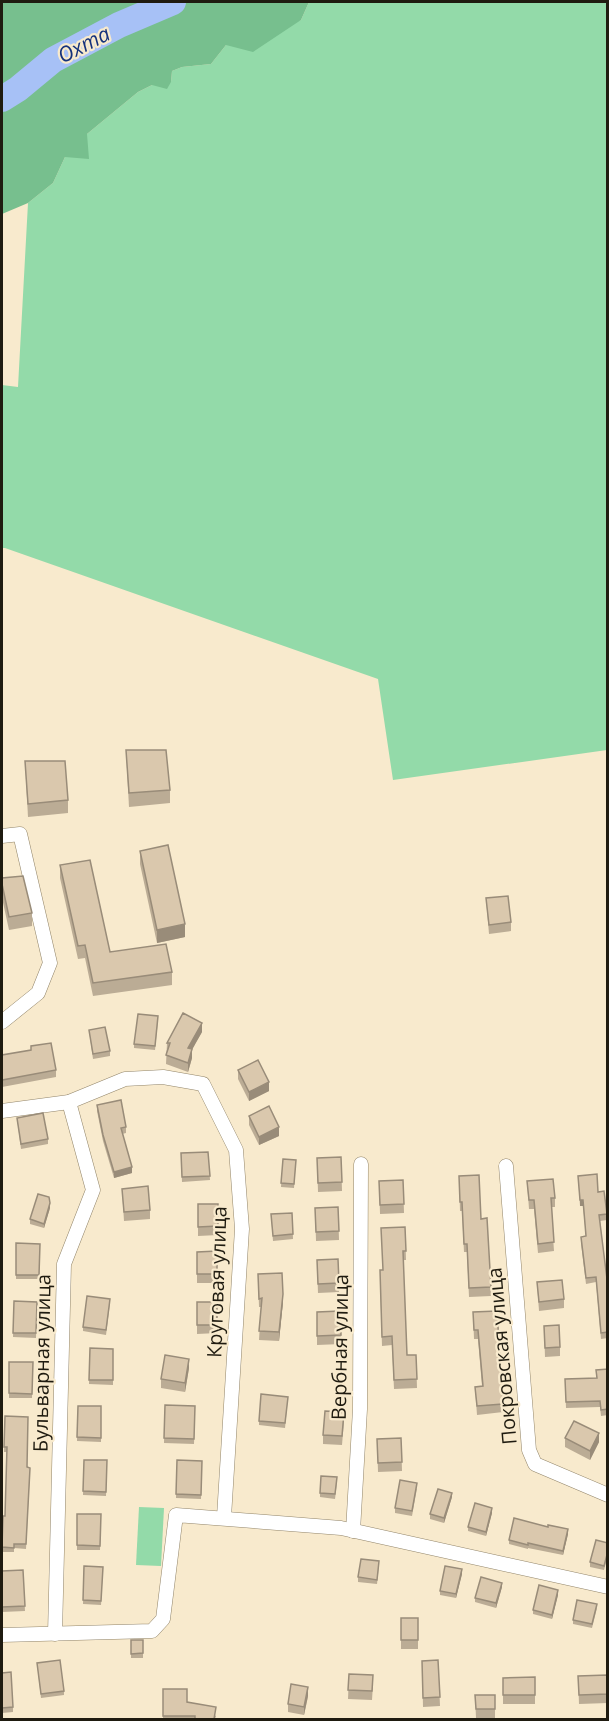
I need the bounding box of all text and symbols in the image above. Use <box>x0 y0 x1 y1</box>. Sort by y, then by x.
water label: Охта <box>53 19 115 69</box>
street label: Круговая улица <box>200 1206 233 1358</box>
street label: Покровская улица <box>480 1266 523 1446</box>
street label: Бульварная улица <box>26 1274 57 1452</box>
street label: Вербная улица <box>325 1274 354 1420</box>

